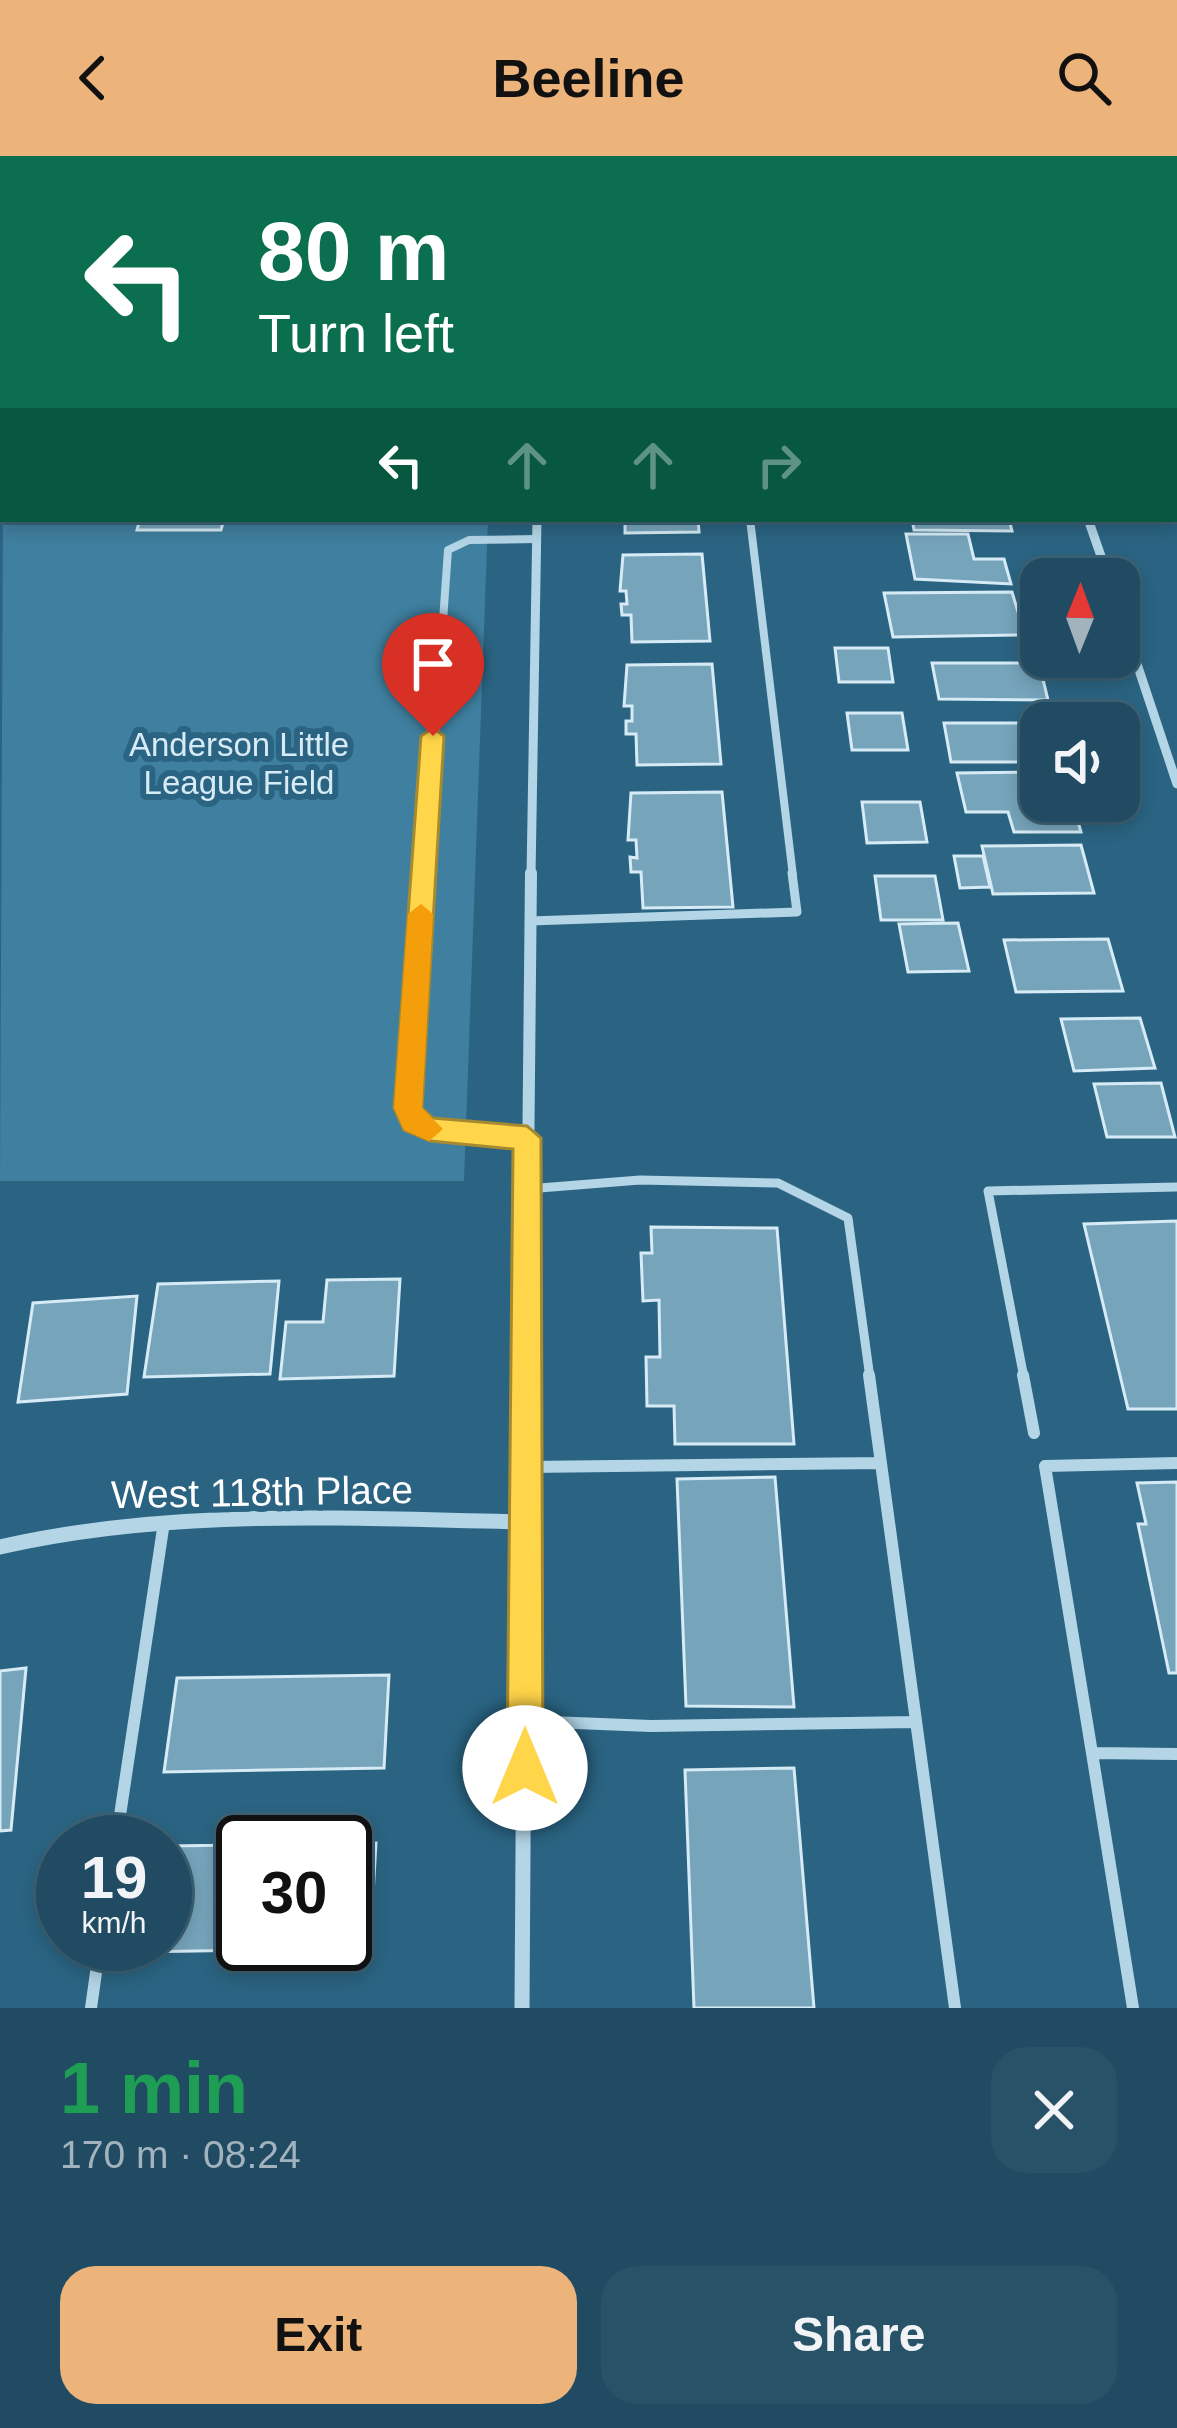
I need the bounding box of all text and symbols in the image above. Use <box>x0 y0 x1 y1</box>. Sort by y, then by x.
icon: back <box>60 45 126 111</box>
icon: search <box>1051 45 1117 111</box>
text: Beeline <box>492 48 685 108</box>
icon: left <box>60 204 216 360</box>
text: 80 m <box>258 204 449 298</box>
text: Turn left <box>258 303 454 363</box>
icon: left <box>368 432 434 498</box>
icon: ahead <box>494 432 560 498</box>
icon: ahead <box>620 432 686 498</box>
icon: right <box>746 432 812 498</box>
north arrow <box>1020 558 1140 678</box>
map controls <box>1020 558 1140 822</box>
pin <box>382 613 484 736</box>
icon: arrive <box>400 631 466 697</box>
button: sound <box>1020 702 1140 822</box>
park label: Anderson Little League Field <box>129 726 349 801</box>
street label: West 118th Place <box>111 1468 413 1516</box>
position arrow <box>462 1705 588 1831</box>
speed limit sign: 30 <box>216 1815 372 1971</box>
text: 19 <box>81 1844 147 1911</box>
text: km/h <box>81 1906 147 1939</box>
button: close <box>991 2047 1117 2173</box>
text: 1 min <box>60 2048 248 2128</box>
text: 170 m · 08:24 <box>60 2133 301 2176</box>
button: Exit <box>60 2266 577 2404</box>
button: Share <box>601 2266 1117 2404</box>

